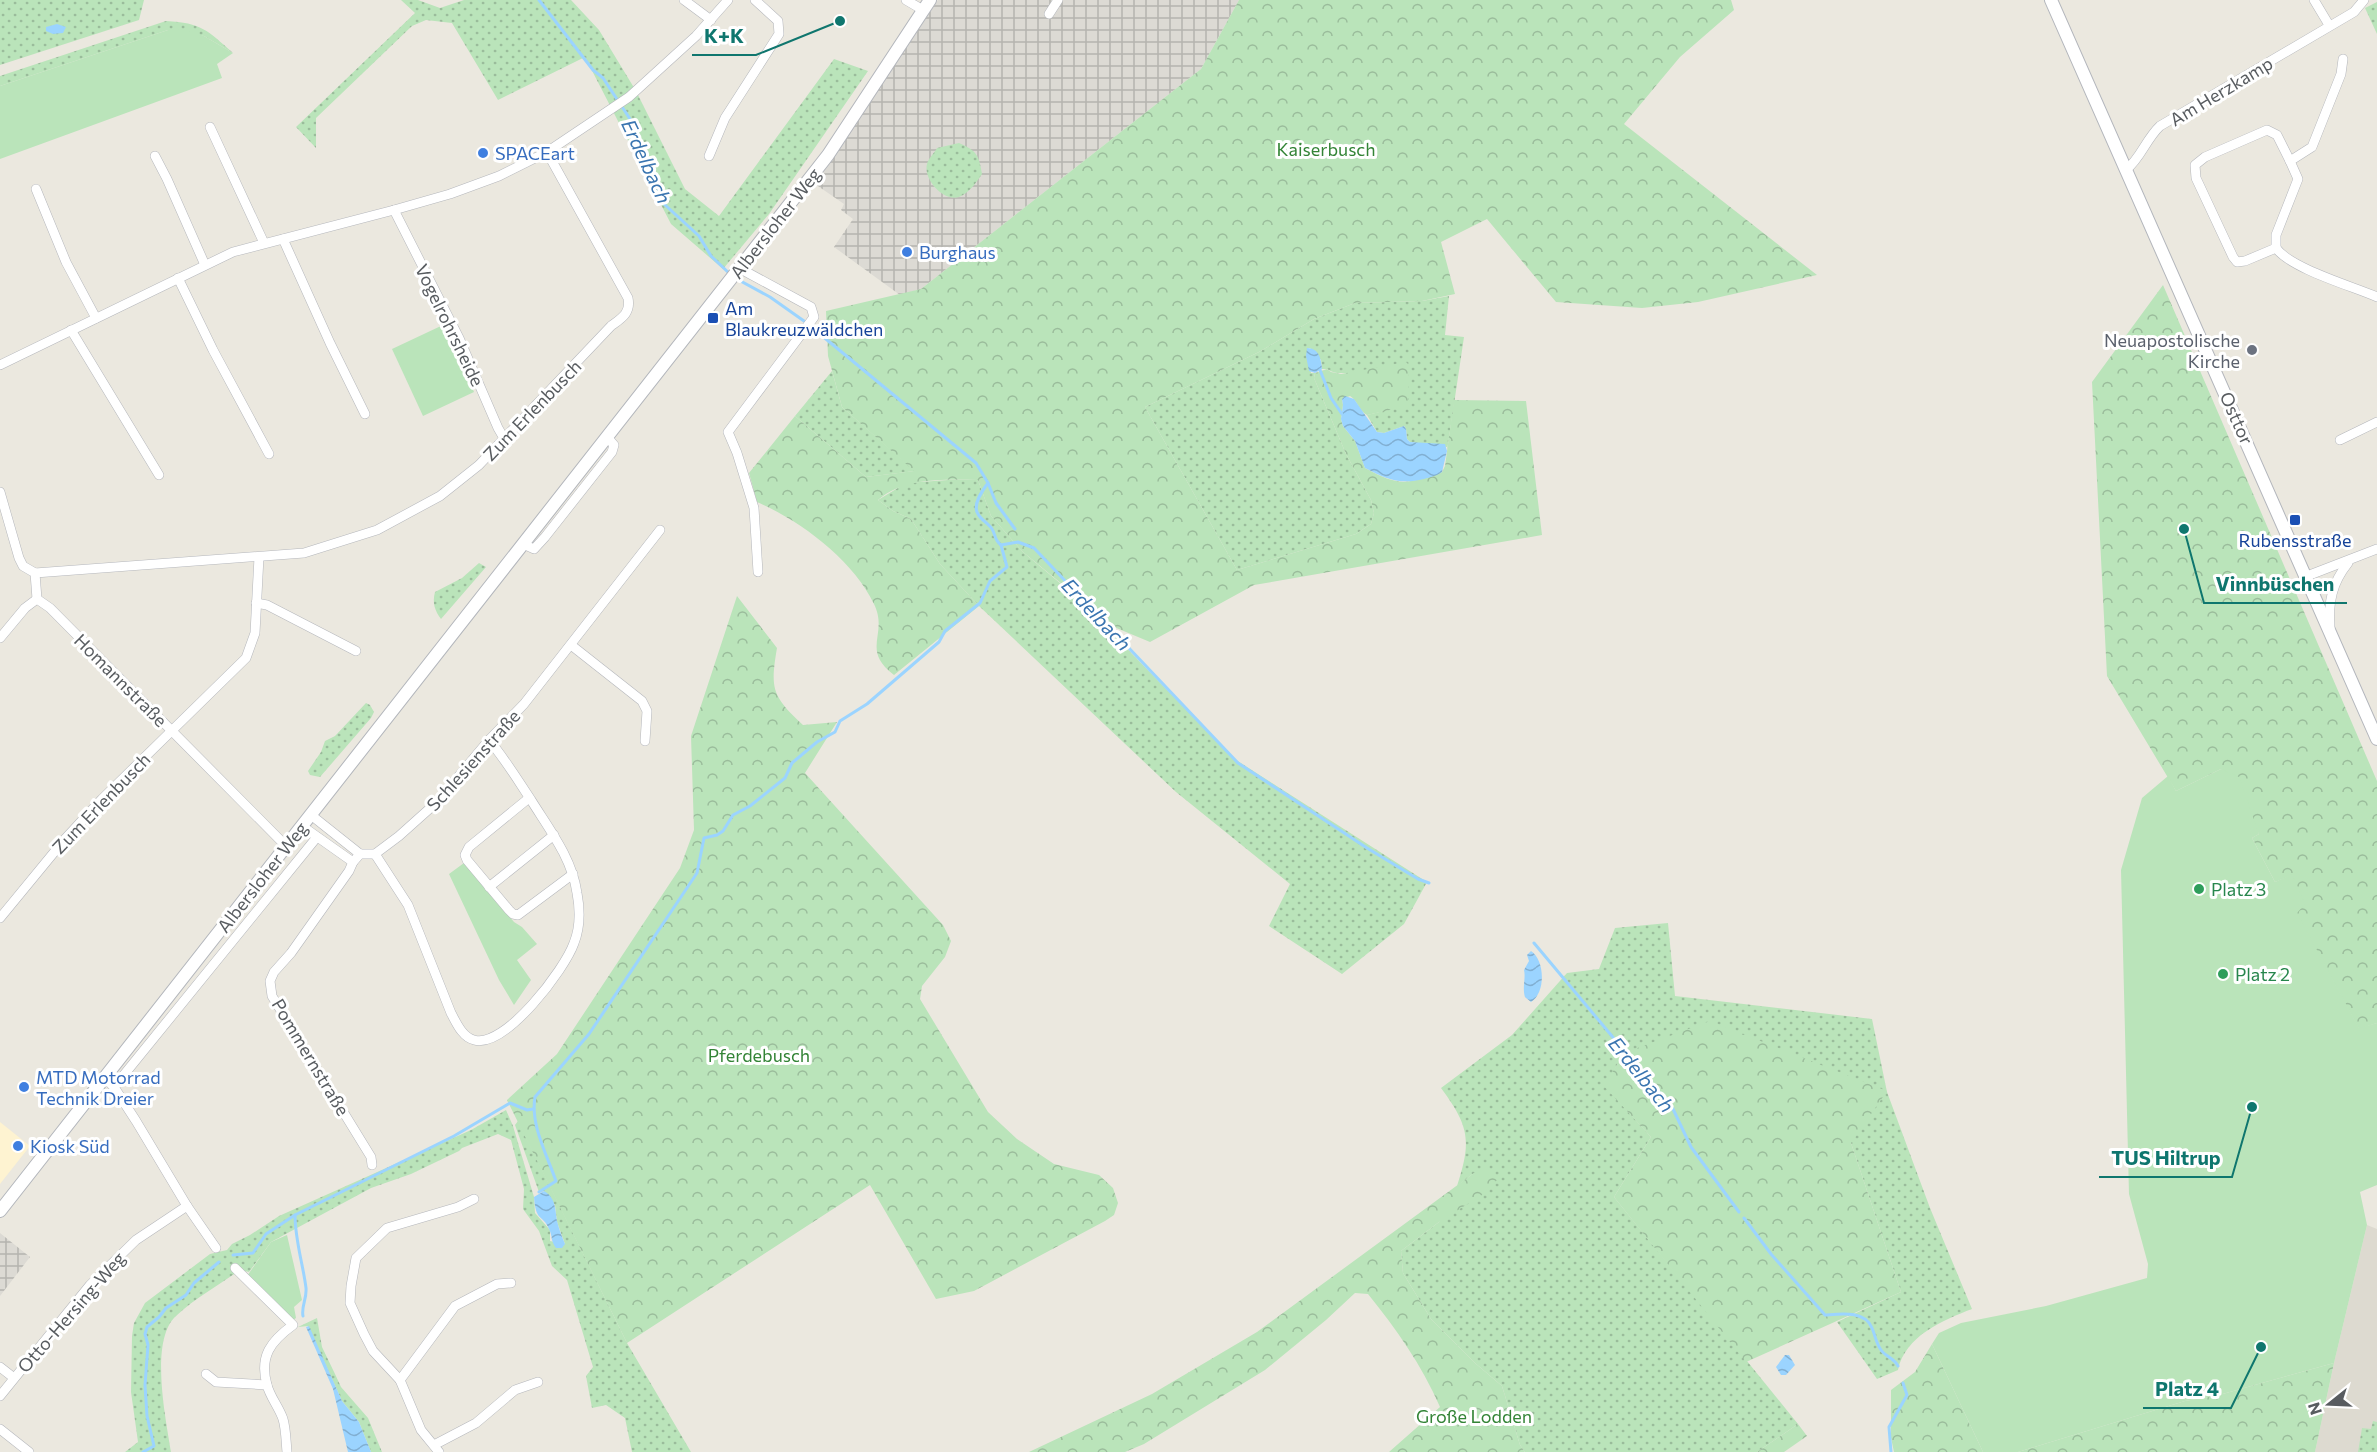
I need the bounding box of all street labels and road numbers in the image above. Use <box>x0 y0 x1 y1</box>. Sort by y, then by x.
street label: Am Herzkamp <box>2166 52 2276 130</box>
street label: Albersloher Weg <box>725 163 825 283</box>
street label: Vogelrohrsheide <box>411 260 489 390</box>
street label: Zum Erlenbusch <box>478 355 586 465</box>
street label: Osttor <box>2216 388 2258 448</box>
street label: Homannstraße <box>70 629 172 731</box>
street label: Schlesienstraße <box>422 705 524 815</box>
street label: Zum Erlenbusch <box>47 748 155 858</box>
street label: Albersloher Weg <box>212 817 312 937</box>
street label: Pommernstraße <box>267 995 355 1119</box>
street label: Otto-Hersing-Weg <box>12 1247 130 1377</box>

